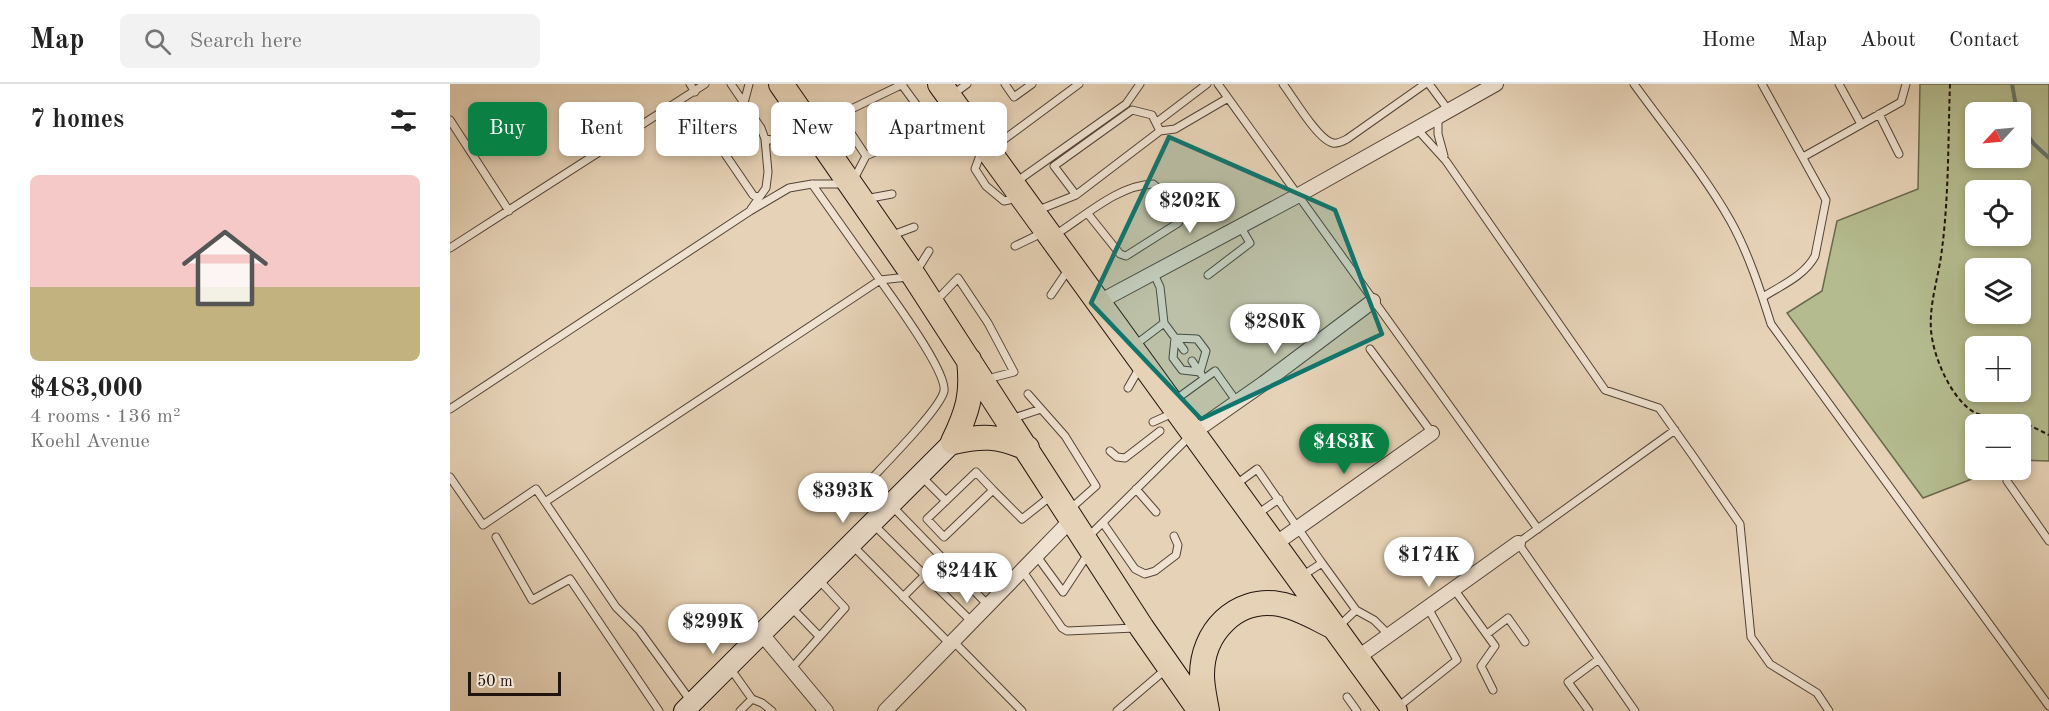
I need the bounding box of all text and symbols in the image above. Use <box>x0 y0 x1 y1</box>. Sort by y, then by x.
search box <box>120 14 540 68</box>
icon: search <box>141 25 174 58</box>
text: Map <box>30 27 84 55</box>
text: Search here <box>189 30 302 52</box>
text: Home <box>1702 30 1755 51</box>
text: Map <box>1788 30 1827 51</box>
text: About <box>1860 30 1916 51</box>
text: Contact <box>1949 30 2019 51</box>
chip: Buy <box>468 102 547 156</box>
chip: Rent <box>559 102 644 156</box>
chip: Filters <box>656 102 759 156</box>
chip: New <box>771 102 855 156</box>
chip: Apartment <box>867 102 1007 156</box>
north arrow <box>1965 102 2031 168</box>
map controls <box>1965 102 2031 480</box>
icon: filters <box>387 104 420 137</box>
text: 7 homes <box>30 107 124 133</box>
button: locate <box>1965 180 2031 246</box>
pin: $202K <box>1148 183 1232 234</box>
text: $202K <box>1159 192 1221 212</box>
icon: home <box>171 214 279 322</box>
button: layers <box>1965 258 2031 324</box>
pin: $280K <box>1233 304 1317 355</box>
text: $280K <box>1244 313 1306 333</box>
button: + <box>1965 336 2031 402</box>
text: $483,000 <box>30 376 143 402</box>
text: 4 rooms · 136 m² <box>30 407 180 427</box>
button: − <box>1965 414 2031 480</box>
pin: $483K <box>1302 424 1386 475</box>
text: Koehl Avenue <box>30 432 150 452</box>
text: $483K <box>1313 433 1375 453</box>
pin: $393K <box>801 473 885 524</box>
text: $393K <box>812 482 874 502</box>
pin: $174K <box>1387 537 1471 588</box>
text: $174K <box>1398 546 1460 566</box>
pin: $244K <box>925 553 1009 604</box>
text: $244K <box>936 562 998 582</box>
pin: $299K <box>671 604 755 655</box>
text: $299K <box>682 613 744 633</box>
scale bar <box>468 669 561 696</box>
text: 50 m <box>477 674 513 690</box>

